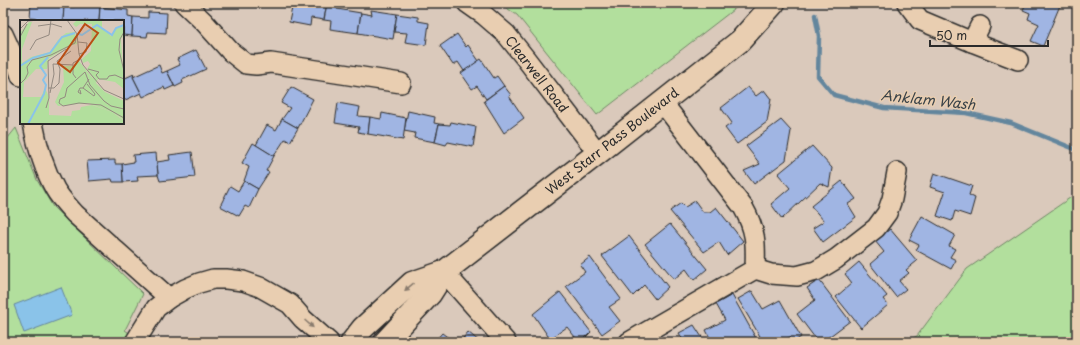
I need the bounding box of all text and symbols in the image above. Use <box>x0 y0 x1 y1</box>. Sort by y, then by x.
inset map <box>20 20 124 124</box>
scale bar <box>930 22 1048 48</box>
text: 50 m <box>936 26 967 44</box>
street label: Clearwell Road <box>501 31 573 116</box>
street label: West Starr Pass Boulevard <box>541 82 682 199</box>
water label: Anklam Wash <box>880 84 977 115</box>
one-way arrow <box>403 282 414 291</box>
one-way arrow <box>304 319 313 328</box>

